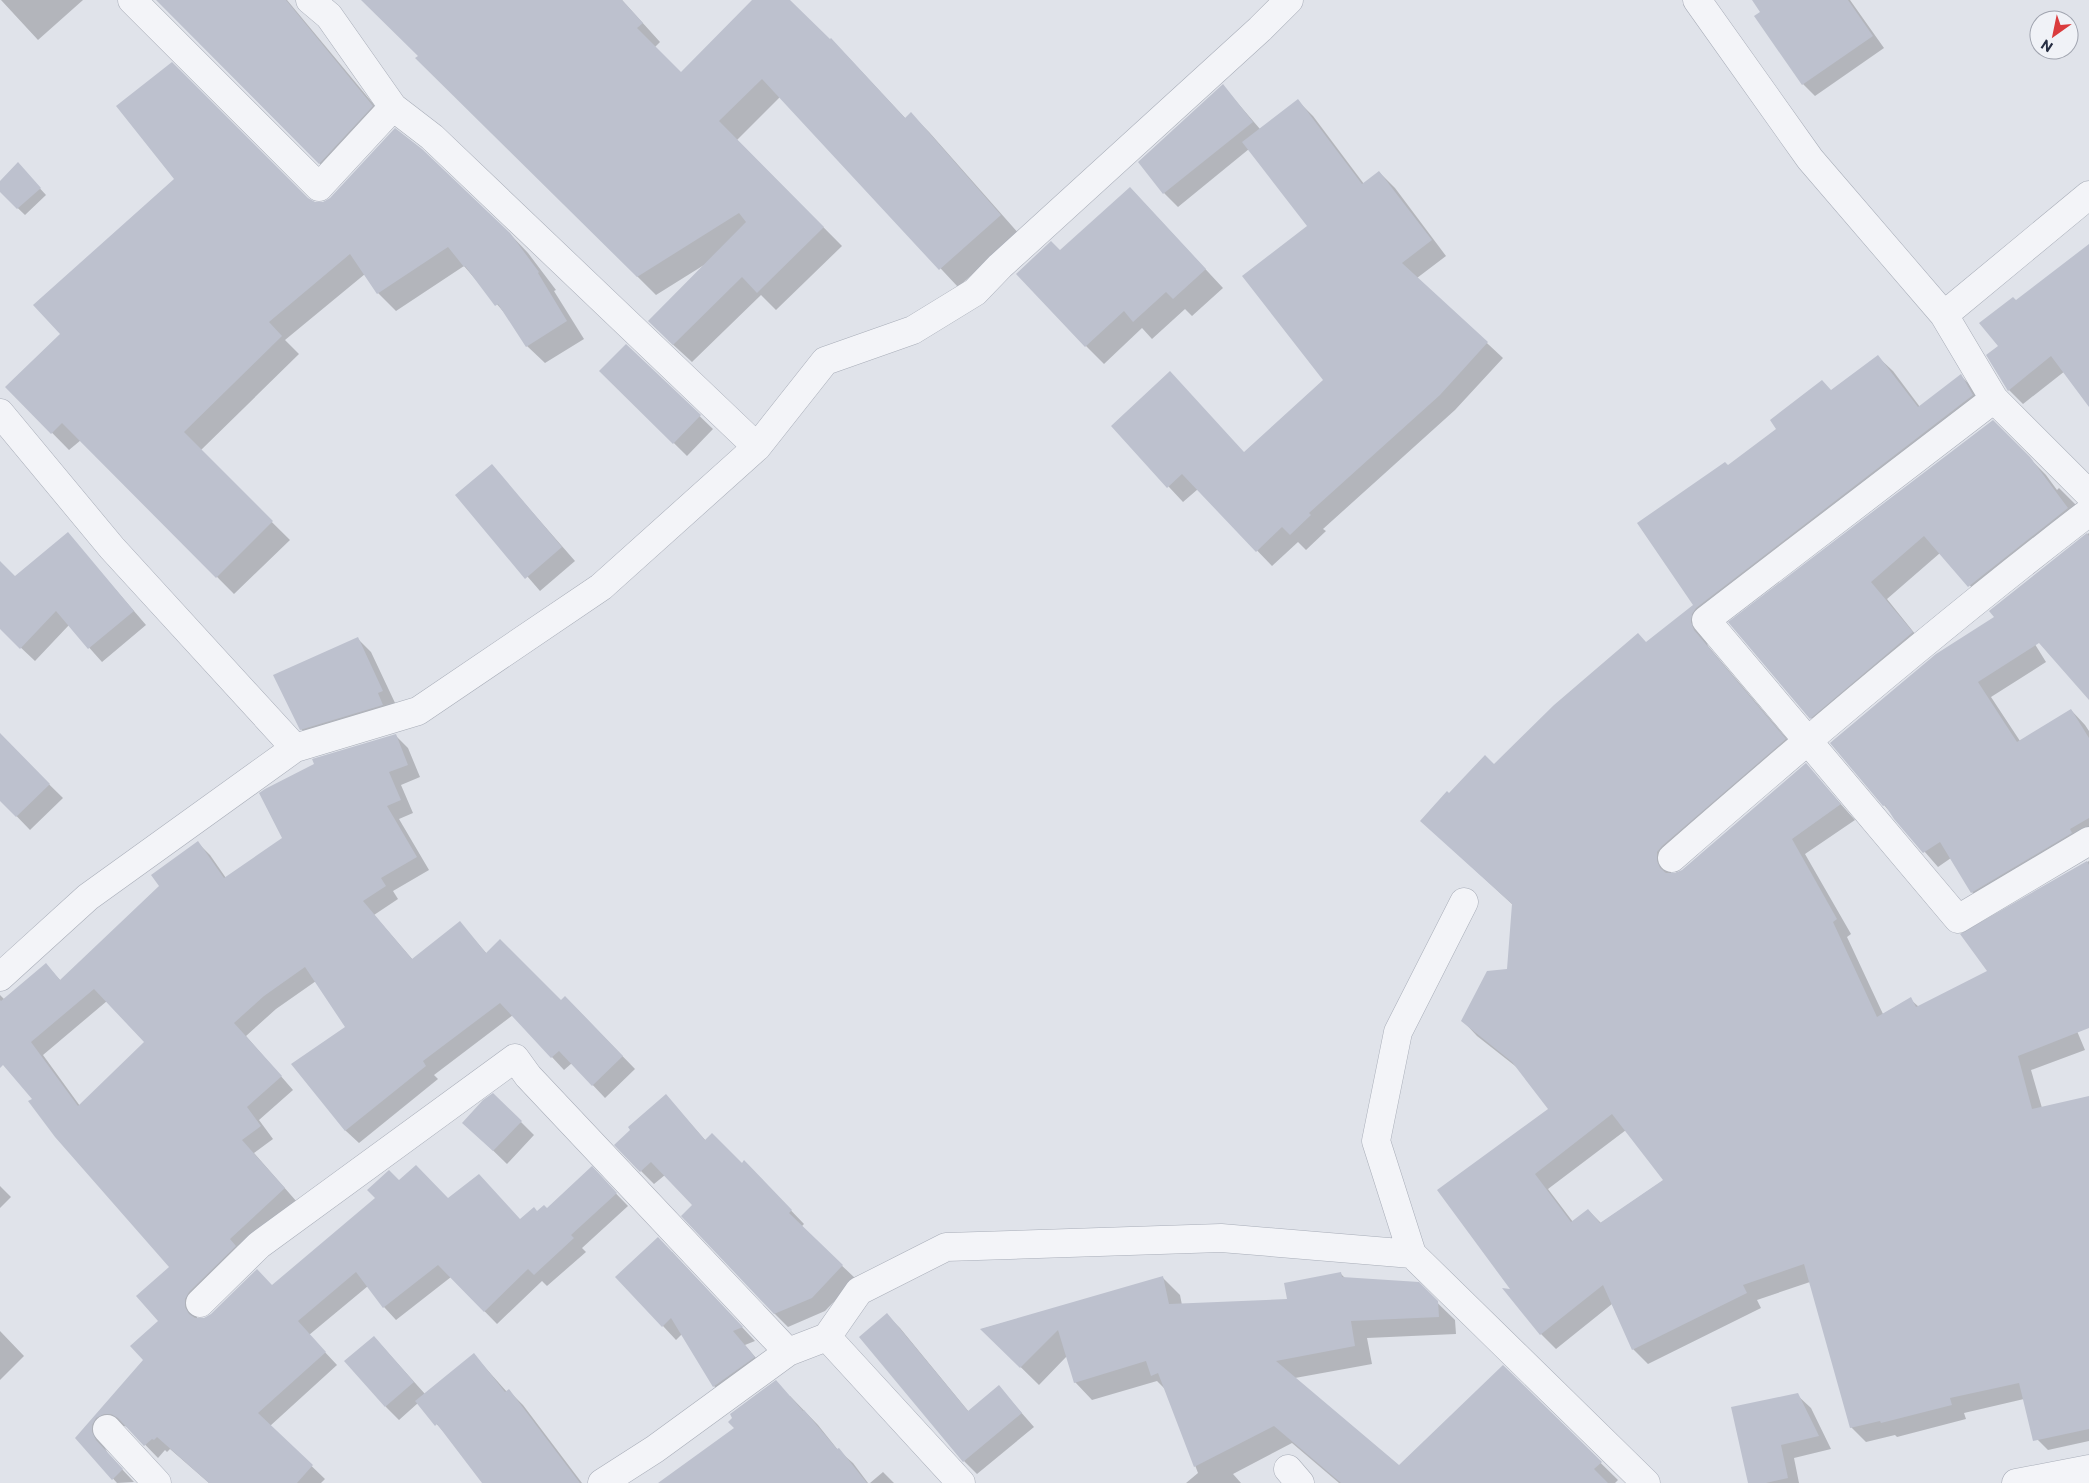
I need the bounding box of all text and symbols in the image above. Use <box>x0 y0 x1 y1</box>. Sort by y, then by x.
north arrow <box>2029 10 2079 60</box>
text: N <box>2038 36 2056 56</box>

